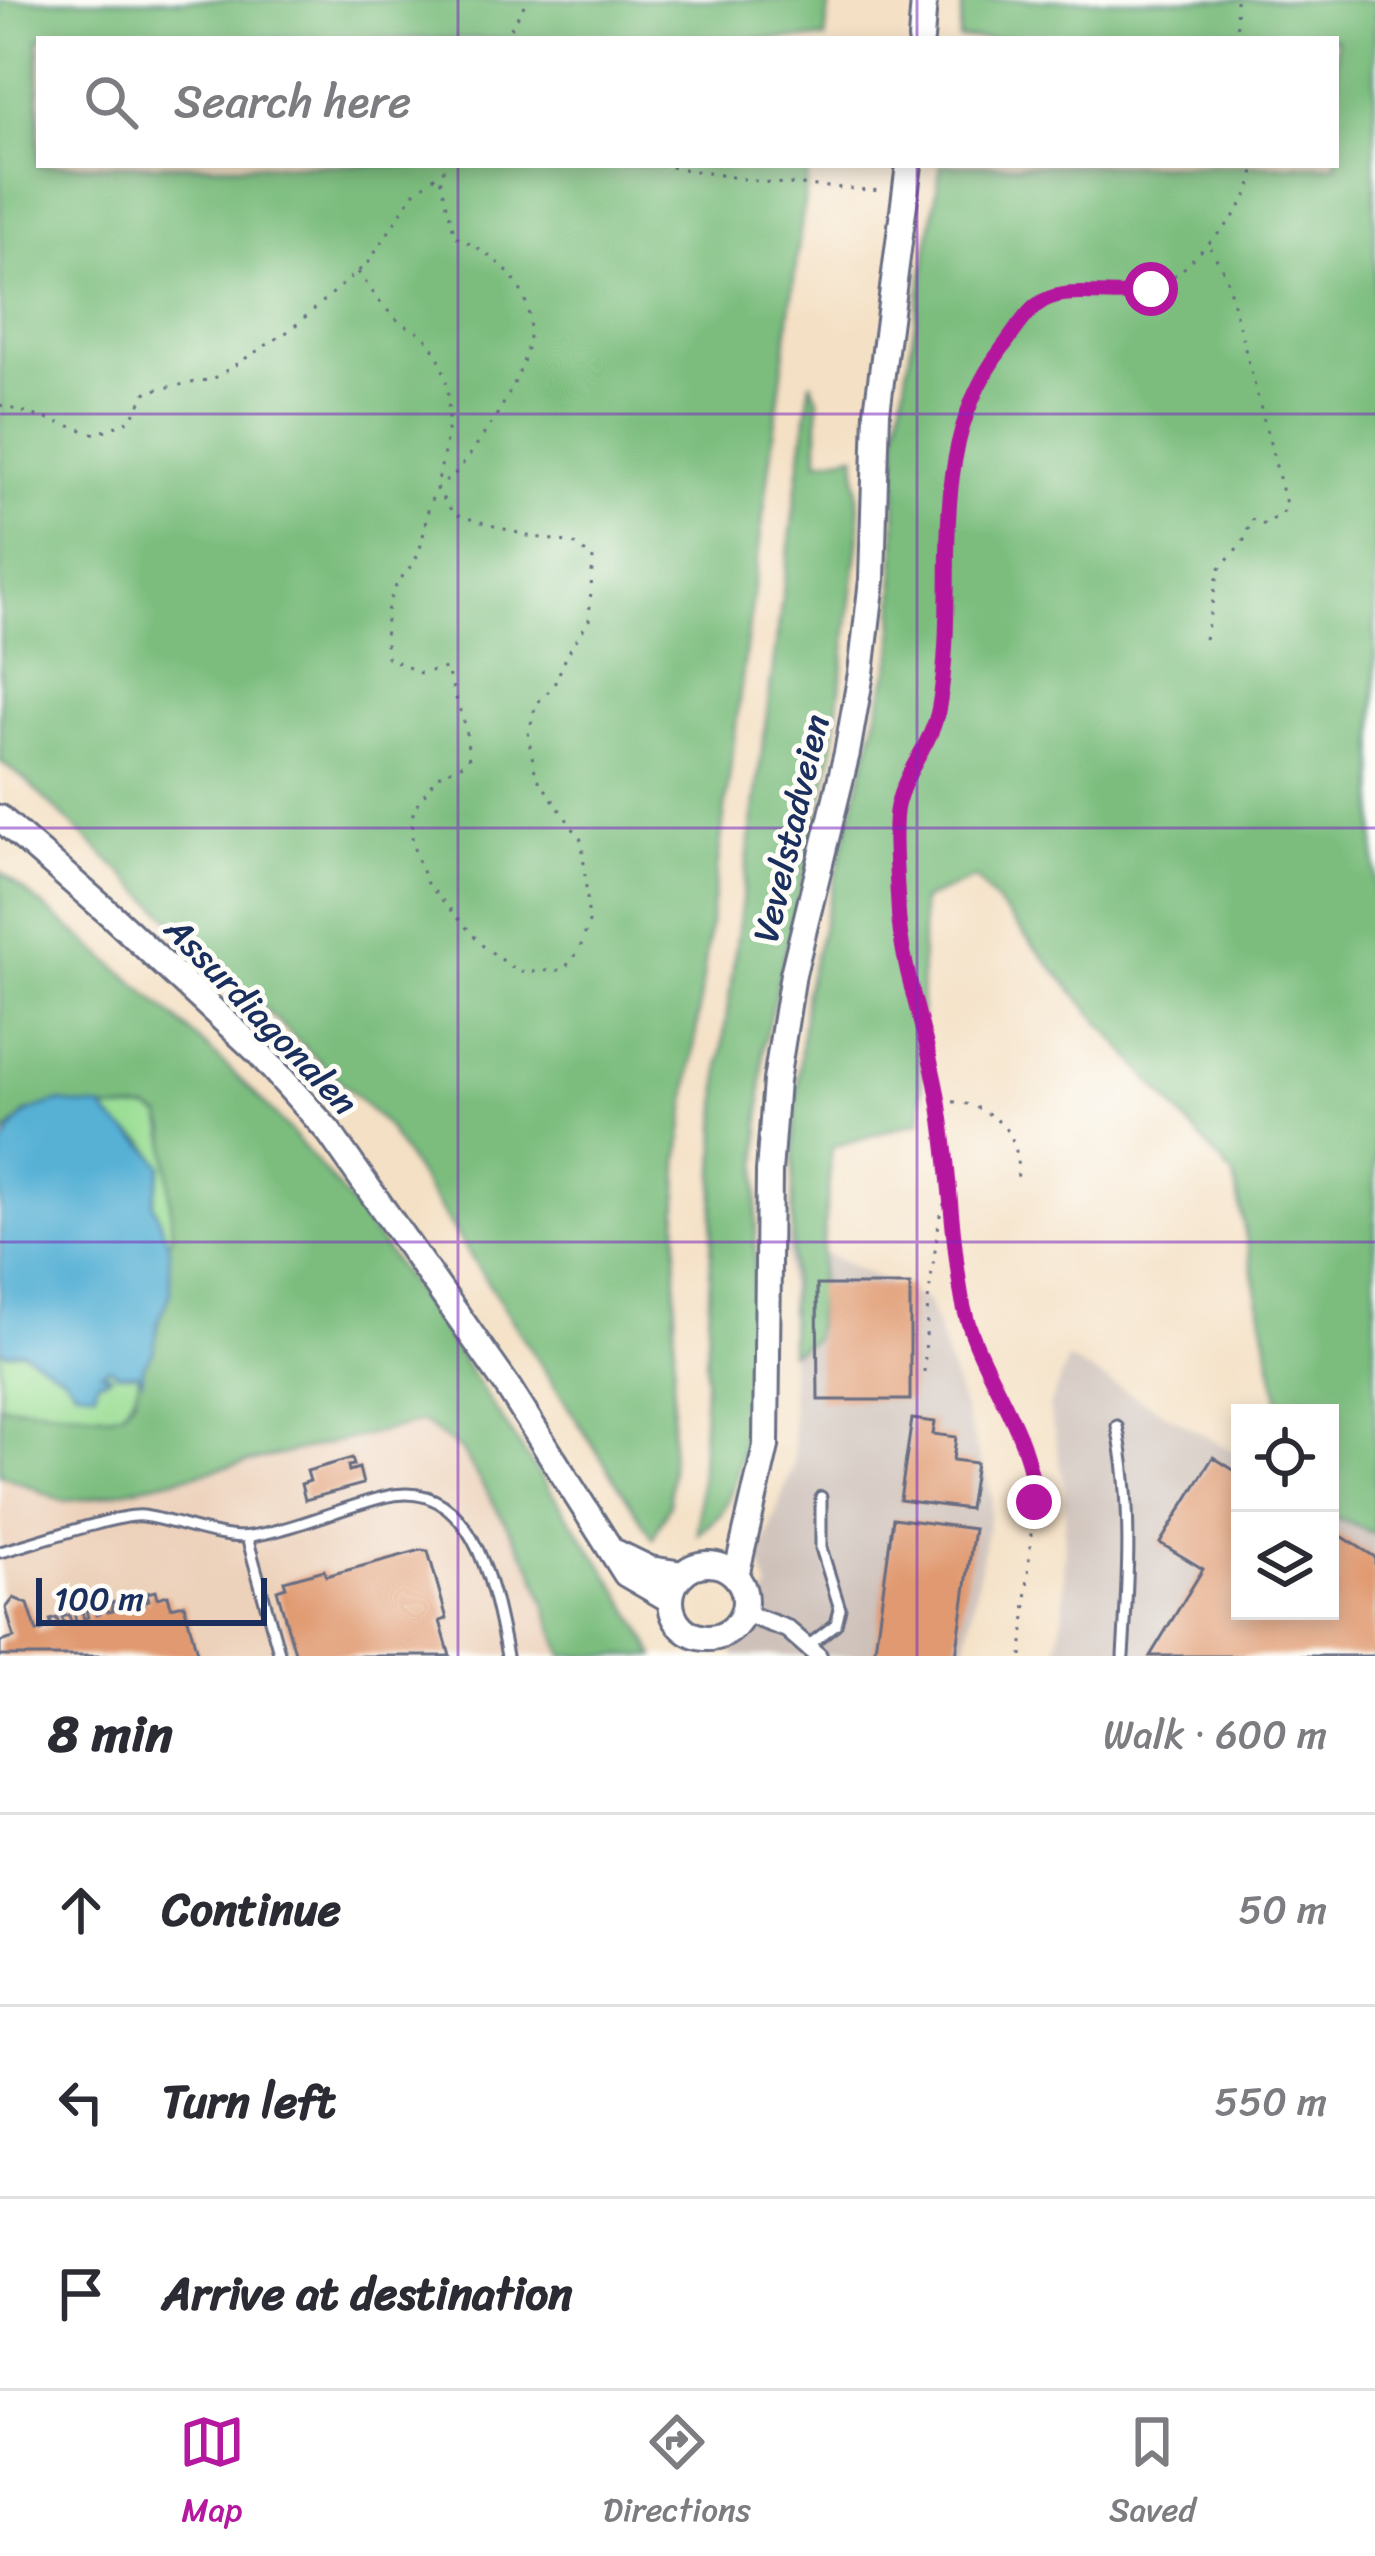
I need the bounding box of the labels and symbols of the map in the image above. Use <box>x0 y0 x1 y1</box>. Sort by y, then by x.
route start <box>1124 262 1178 316</box>
street label: Vevelstadveien <box>734 708 848 948</box>
street label: Assurdiagonalen <box>148 900 374 1131</box>
route end <box>1007 1475 1061 1529</box>
scale bar <box>36 1572 267 1625</box>

